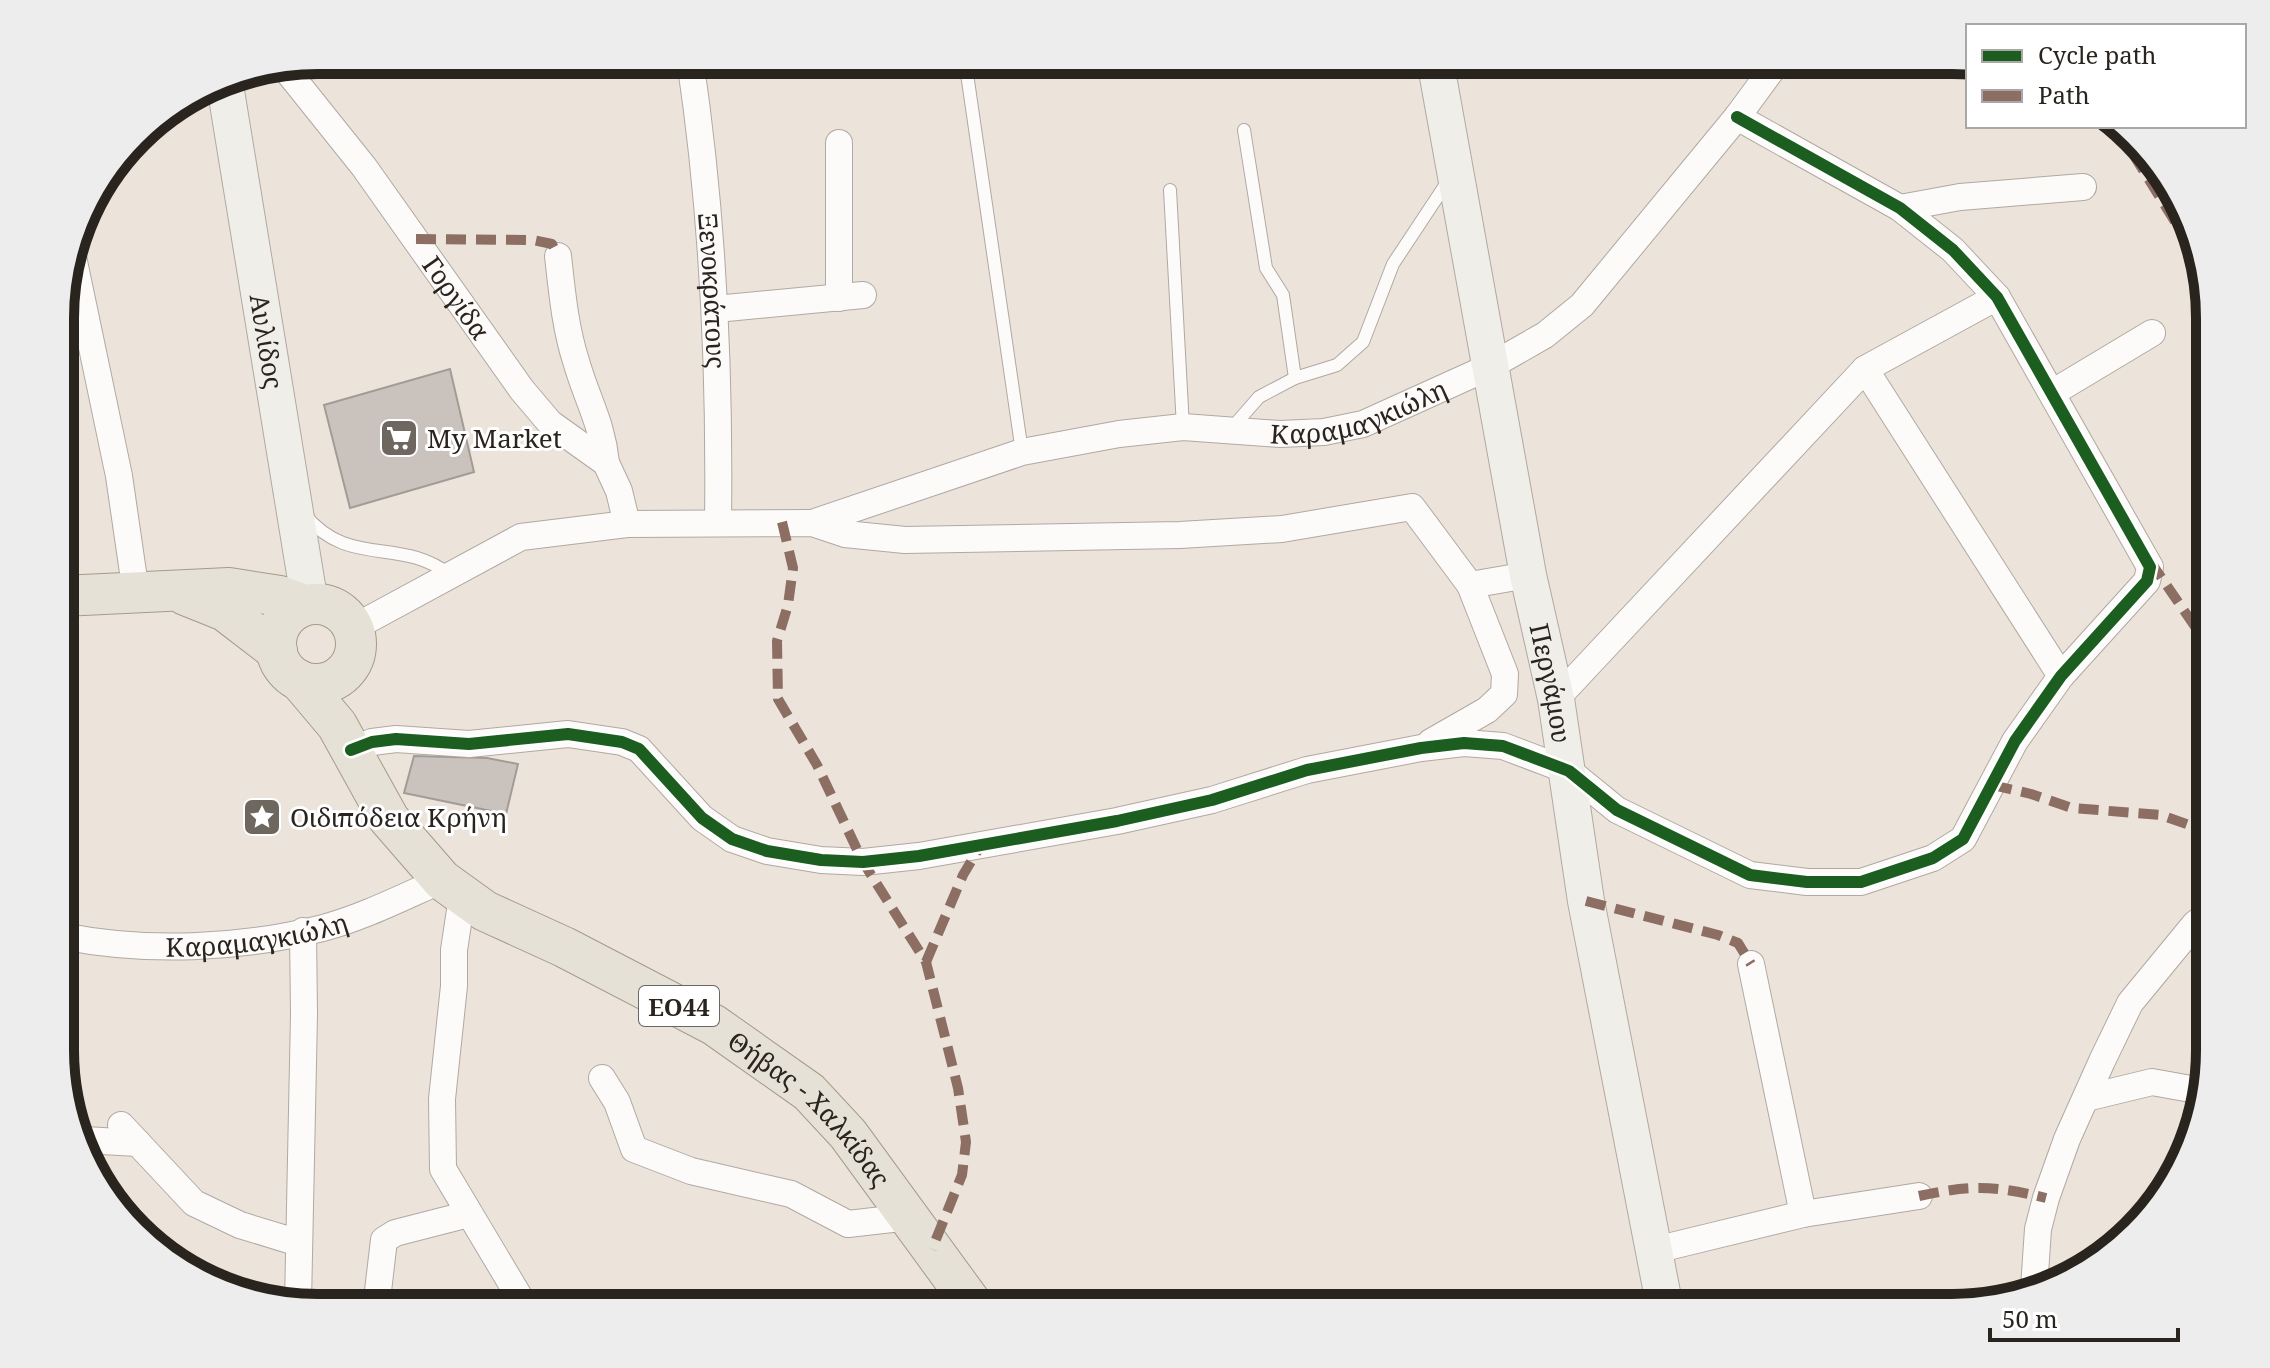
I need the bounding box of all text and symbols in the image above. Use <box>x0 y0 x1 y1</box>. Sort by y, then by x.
legend <box>1966 24 2246 128</box>
text: Cycle path <box>2038 38 2157 71</box>
text: Path <box>2038 78 2090 111</box>
street label: Ξενοκράτους <box>690 211 735 369</box>
street label: Γοργίδα <box>414 248 499 347</box>
street label: Αυλίδος <box>241 291 293 392</box>
street label: Καραμαγκιώλη <box>1269 371 1452 453</box>
supermarket icon: My Market <box>378 417 420 459</box>
place label: My Market <box>427 420 562 456</box>
street label: Περγάμου <box>1521 620 1580 745</box>
place icon: Οιδιπόδεια Κρήνη <box>241 796 283 838</box>
place label: Οιδιπόδεια Κρήνη <box>290 799 507 835</box>
street label: Καραμαγκιώλη <box>165 904 352 965</box>
road number: ΕΟ44 <box>639 986 719 1026</box>
street label: Θήβας - Χαλκίδας <box>721 1022 899 1194</box>
scale bar <box>1990 1292 2178 1342</box>
text: 50 m <box>2002 1302 2058 1335</box>

